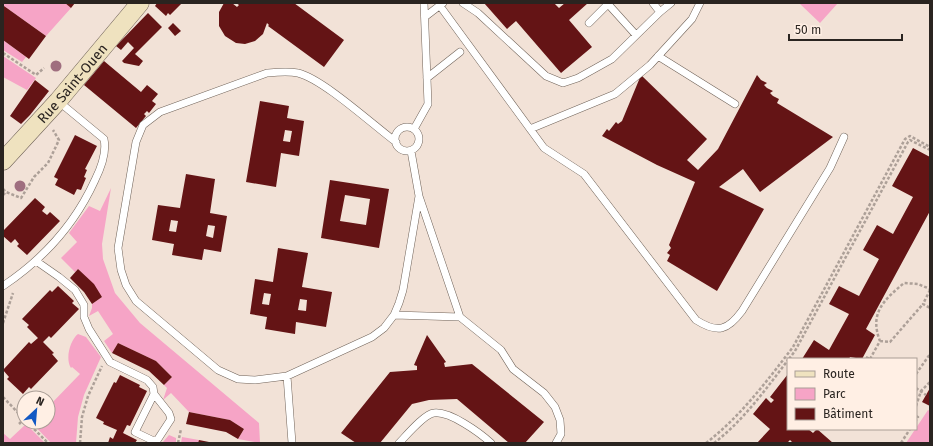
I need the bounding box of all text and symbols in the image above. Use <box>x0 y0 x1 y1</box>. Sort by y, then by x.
scale bar <box>789 16 902 42</box>
text: 50 m <box>795 23 821 37</box>
street label: Rue Saint-Ouen <box>34 40 111 127</box>
legend <box>787 358 917 430</box>
text: Route <box>823 367 855 381</box>
text: Parc <box>823 387 846 401</box>
north arrow <box>16 390 56 430</box>
text: N <box>34 394 46 409</box>
text: Bâtiment <box>823 407 873 421</box>

